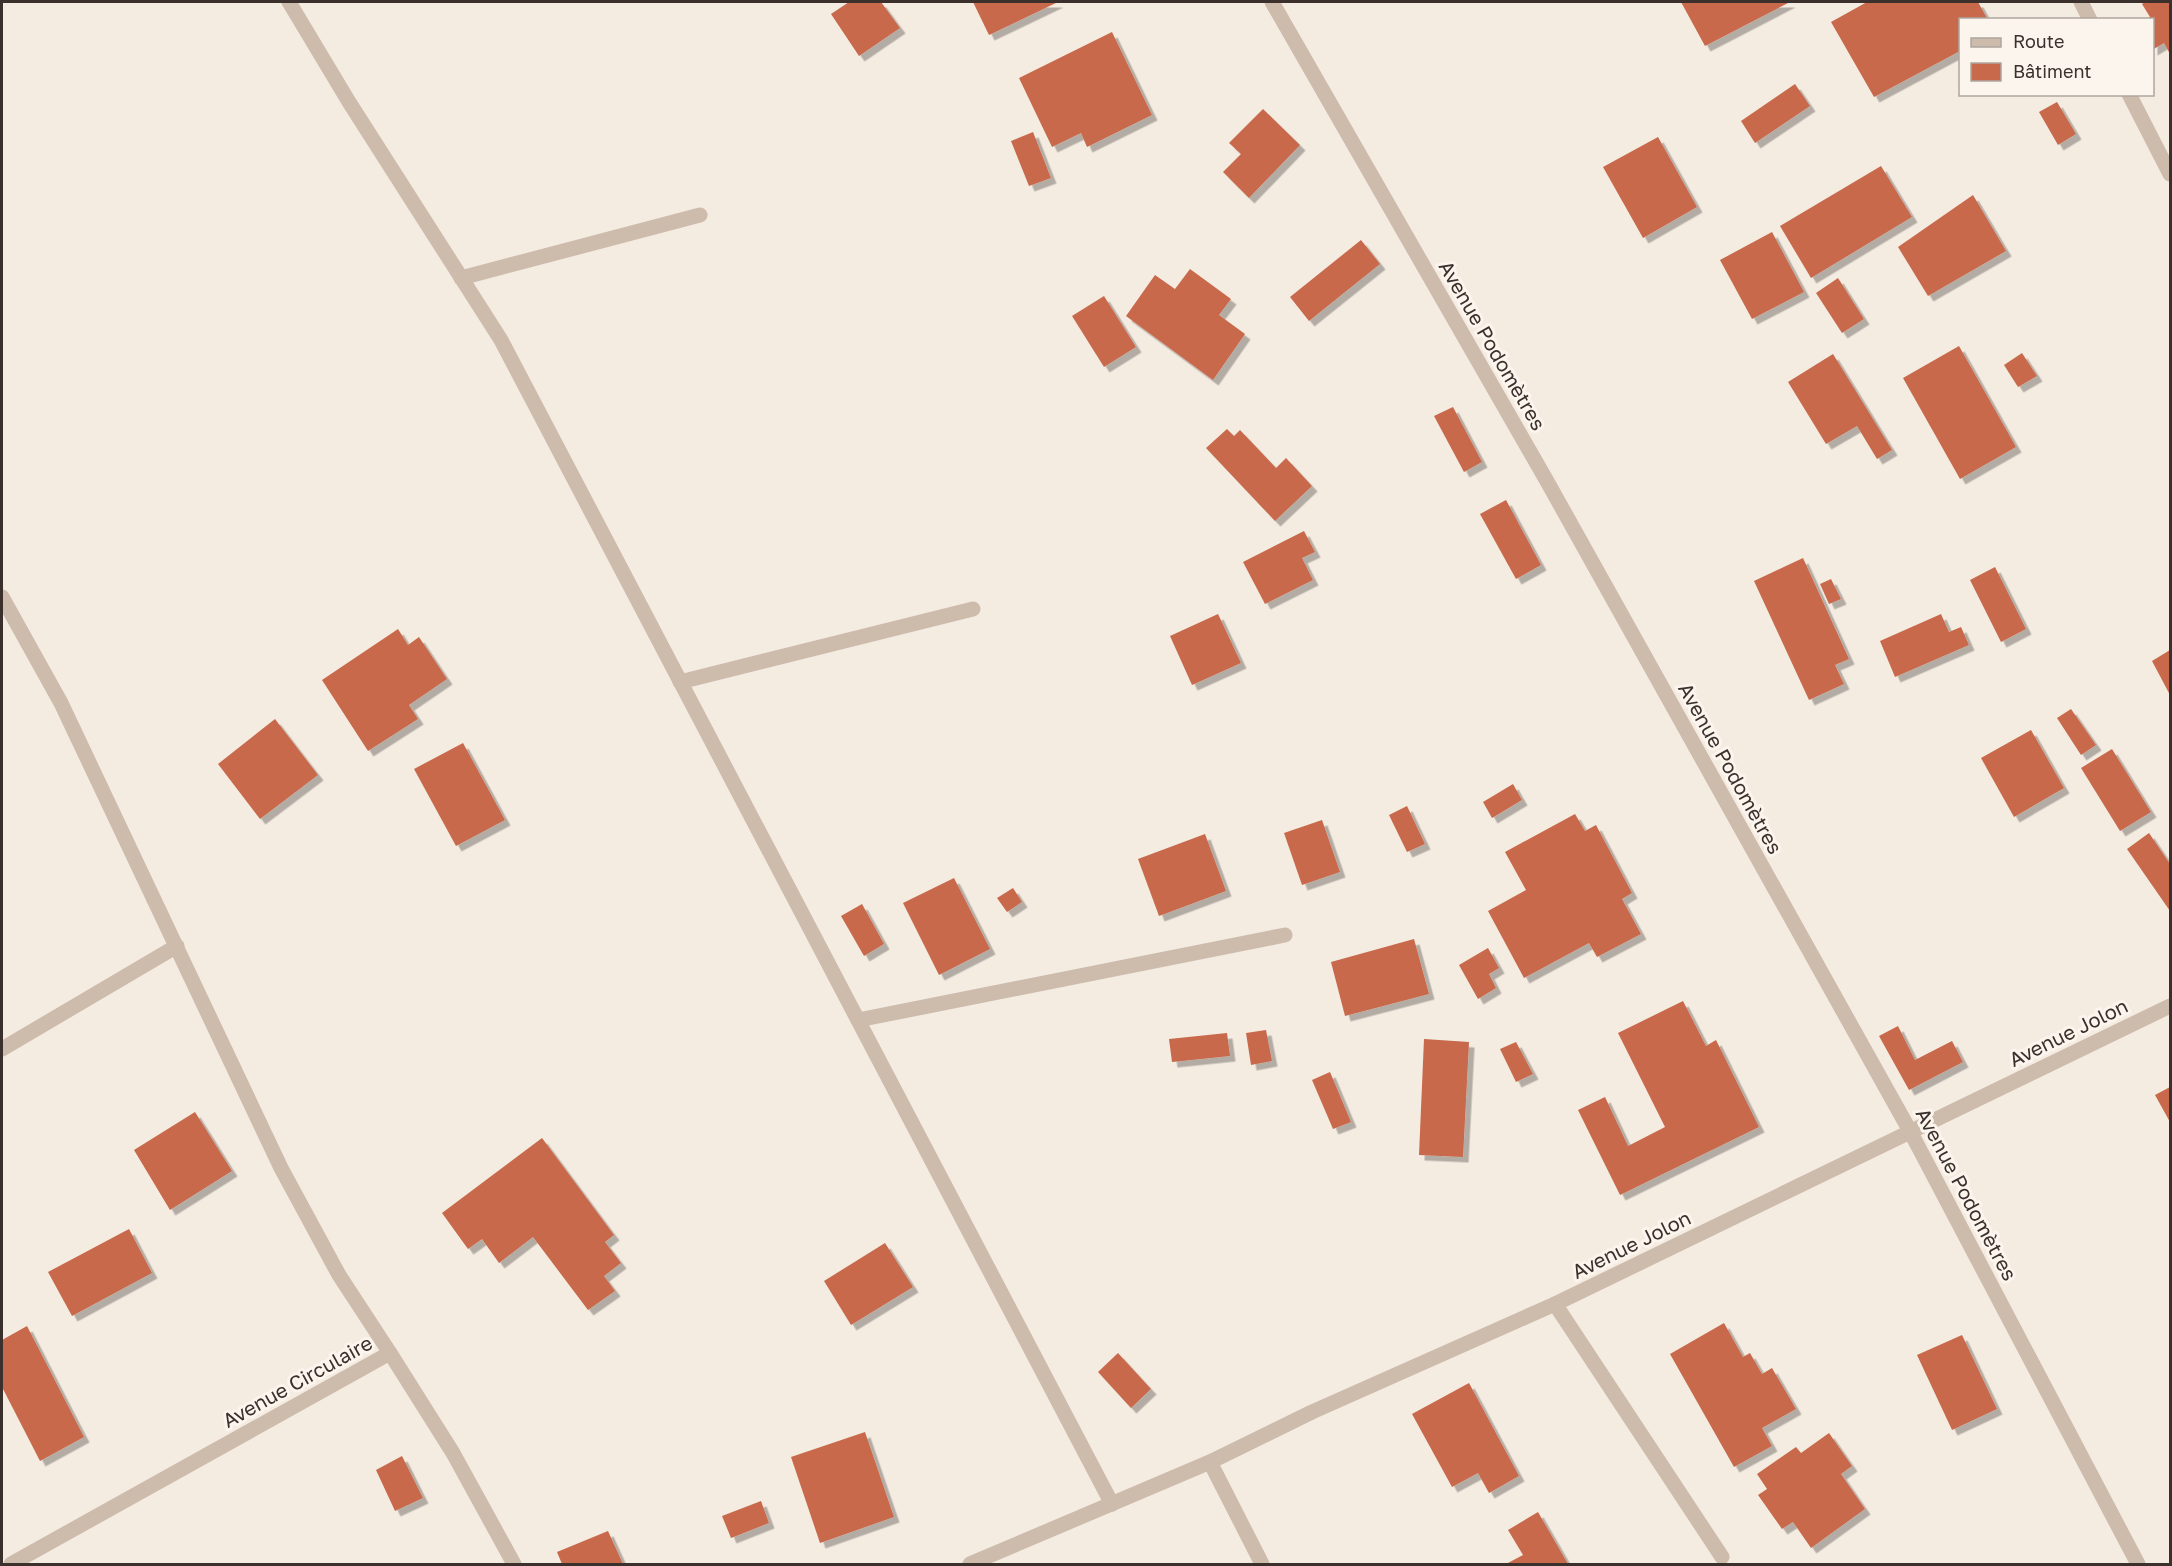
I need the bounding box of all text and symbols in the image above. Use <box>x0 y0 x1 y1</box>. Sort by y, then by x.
legend <box>1959 18 2154 96</box>
text: Route <box>2013 30 2064 52</box>
text: Bâtiment <box>2013 60 2092 82</box>
street label: Avenue Podomètres <box>1435 256 1551 434</box>
street label: Avenue Podomètres <box>1674 678 1788 858</box>
street label: Avenue Jolon <box>2005 993 2131 1071</box>
street label: Avenue Podomètres <box>1911 1104 2023 1284</box>
street label: Avenue Jolon <box>1568 1205 1694 1283</box>
street label: Avenue Circulaire <box>218 1330 376 1432</box>

